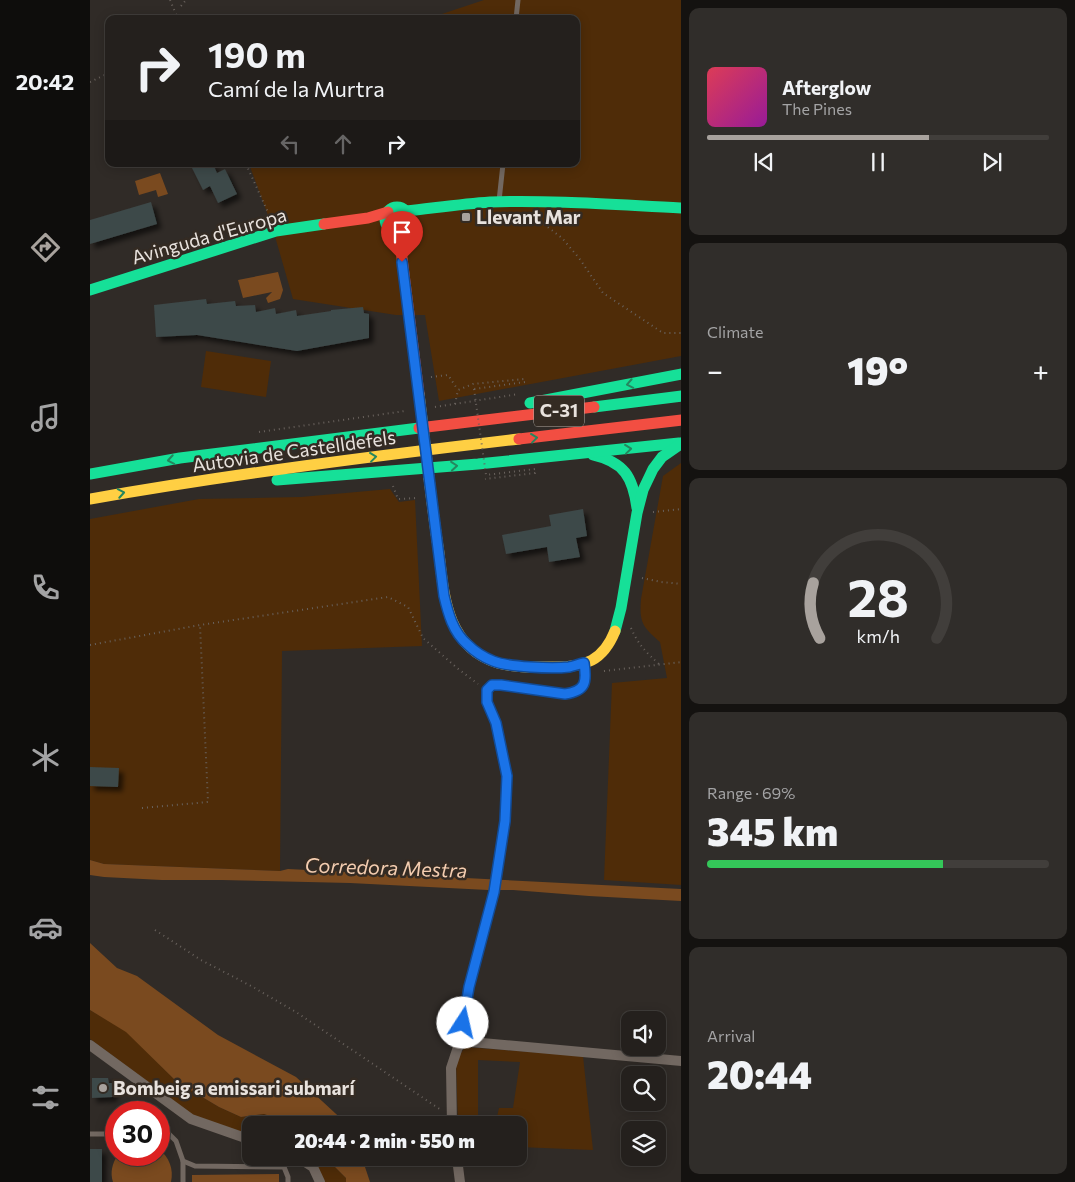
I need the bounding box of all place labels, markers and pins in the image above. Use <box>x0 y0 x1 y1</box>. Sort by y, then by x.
place label: Llevant Mar <box>476 205 581 228</box>
pin <box>381 211 423 262</box>
marker: Llevant Mar <box>460 211 472 223</box>
place label: Bombeig a emissari submarí <box>113 1076 356 1099</box>
marker: Bombeig a emissari submarí <box>97 1082 109 1094</box>

